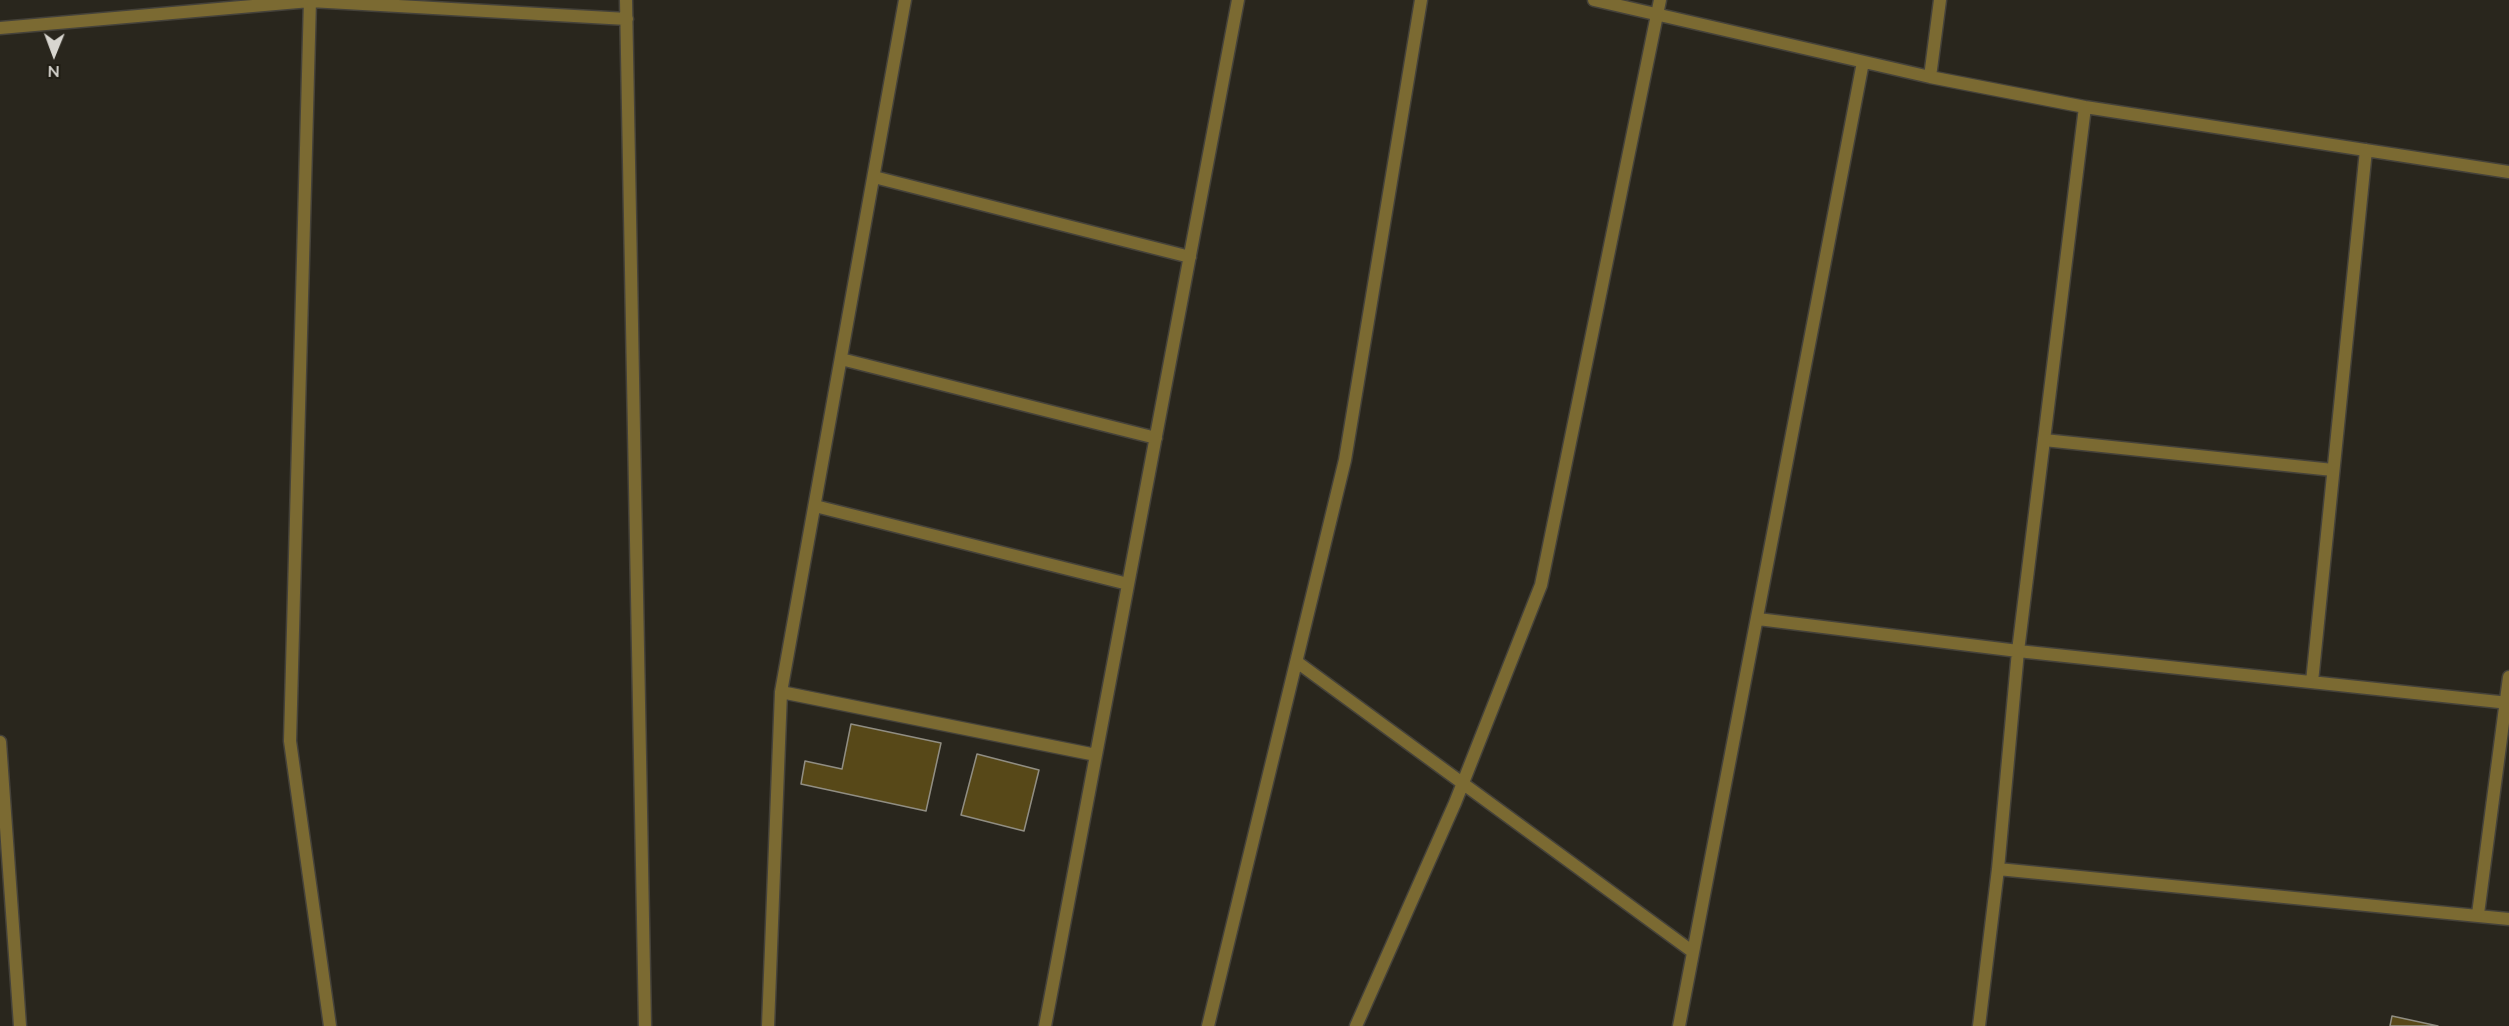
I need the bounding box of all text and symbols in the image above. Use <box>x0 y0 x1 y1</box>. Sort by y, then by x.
north arrow <box>24 24 84 84</box>
text: N <box>47 62 60 82</box>

